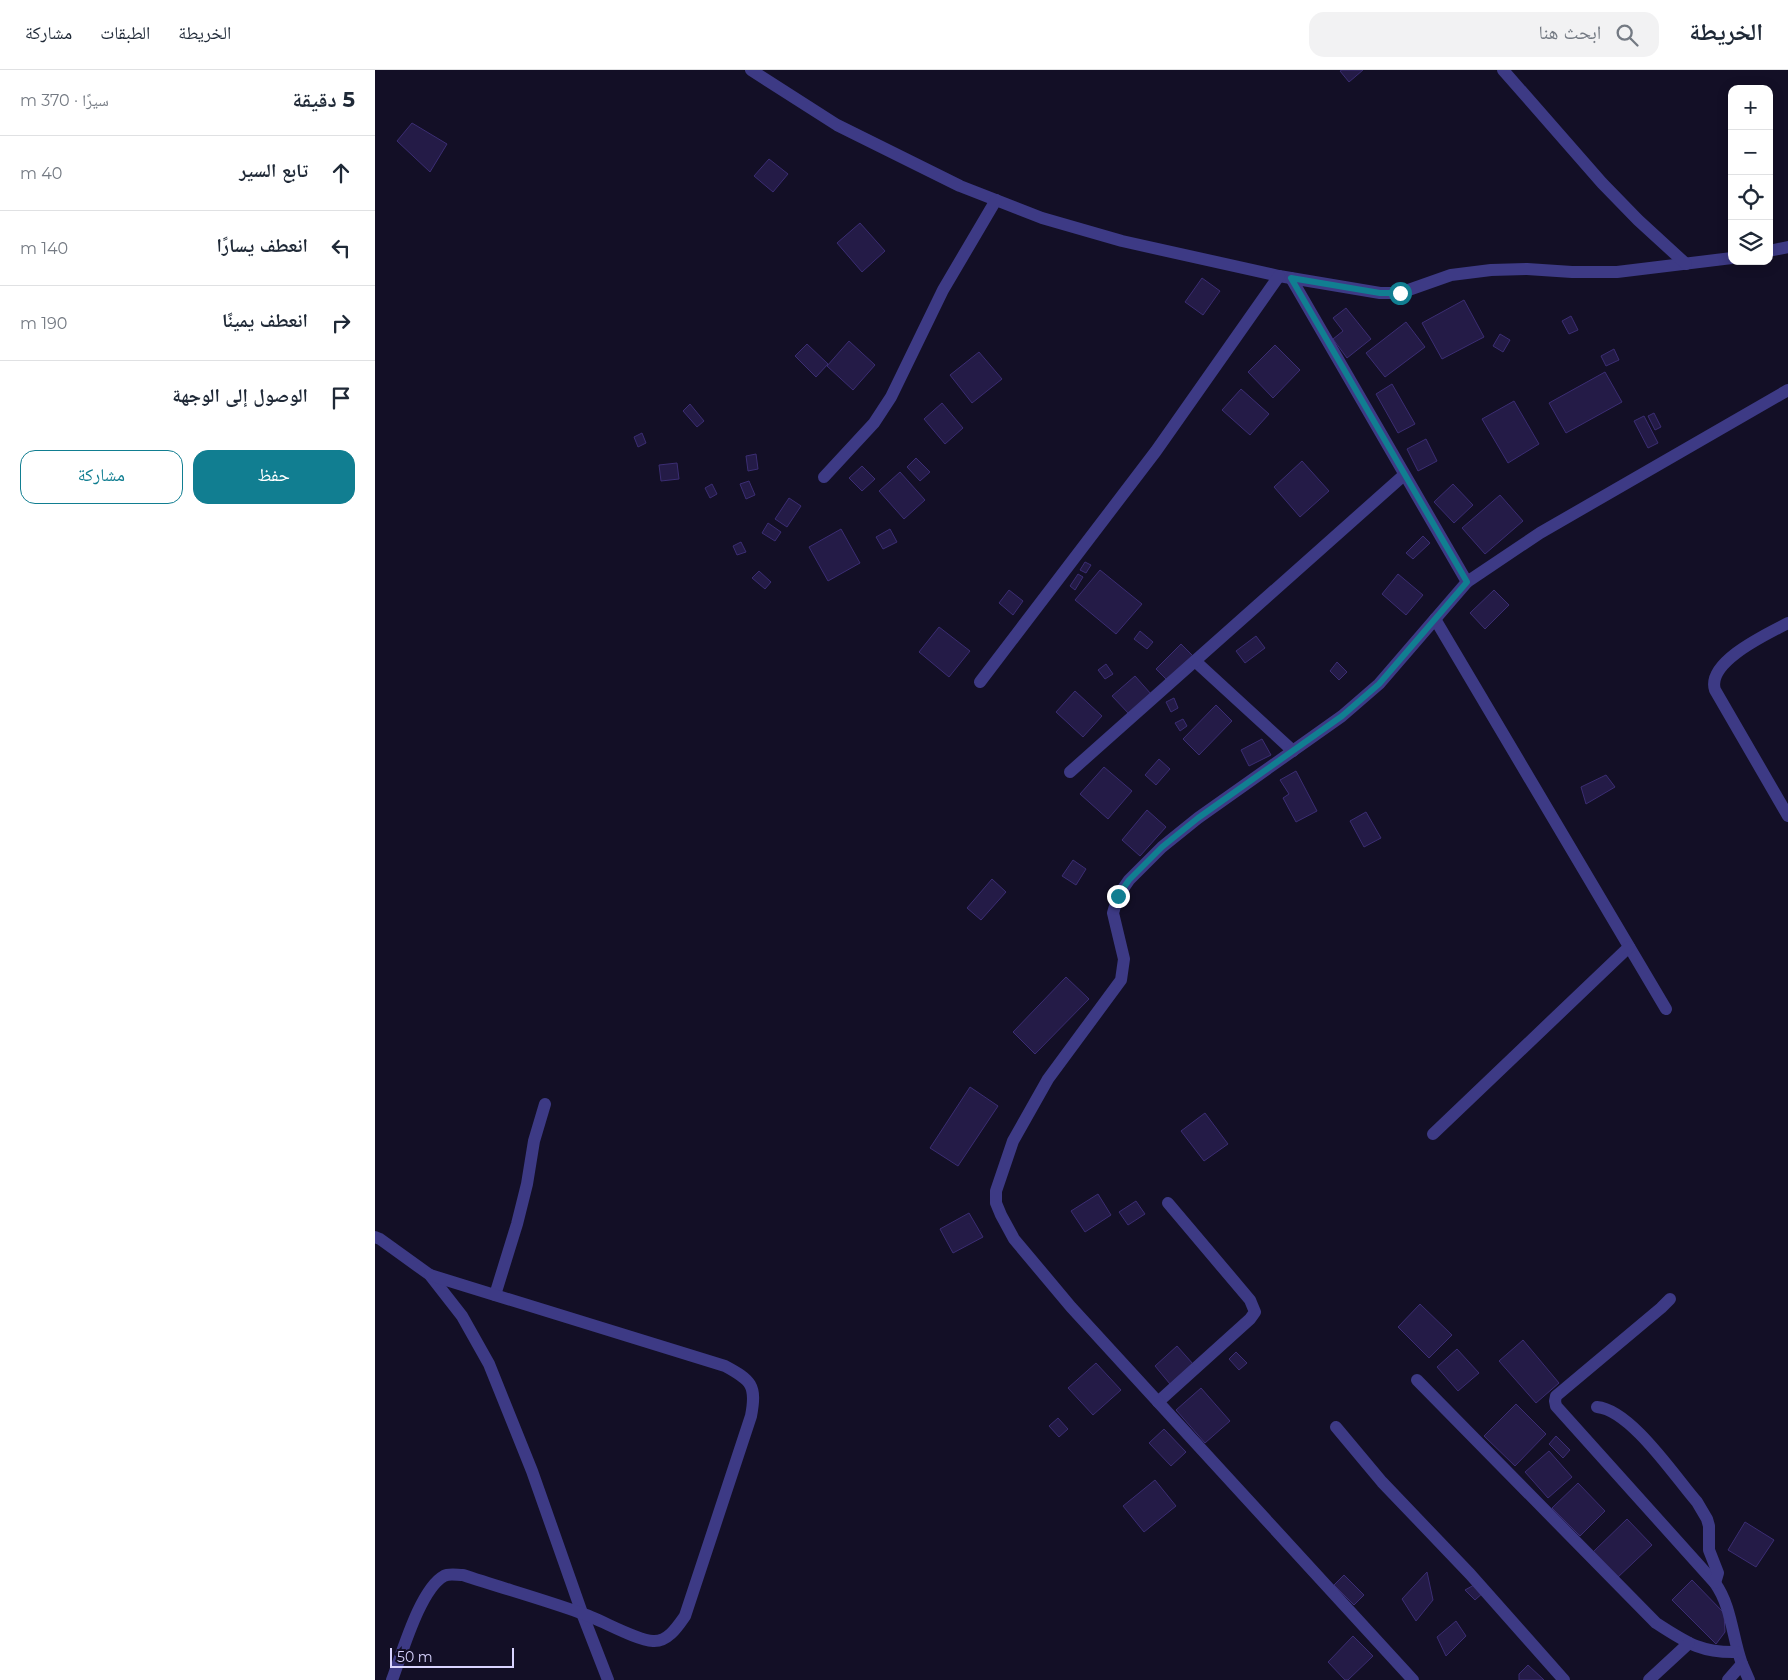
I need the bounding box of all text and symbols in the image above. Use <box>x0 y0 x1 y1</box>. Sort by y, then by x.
search box <box>1309 12 1659 57</box>
text: الخريطة <box>1689 17 1763 46</box>
text: ابحث هنا <box>1538 21 1601 44</box>
icon: search <box>1613 21 1641 49</box>
text: مشاركة <box>25 22 72 44</box>
text: الطبقات <box>100 22 150 44</box>
text: الخريطة <box>178 22 231 44</box>
map controls <box>1728 85 1773 265</box>
button: + <box>1728 85 1773 130</box>
text: 5 دقيقة <box>292 87 355 112</box>
text: سيرًا · 370 m <box>20 91 109 110</box>
button: − <box>1728 130 1773 175</box>
text: تابع السير <box>239 159 308 182</box>
icon: ahead <box>327 159 355 187</box>
text: 40 m <box>20 164 62 183</box>
button: locate <box>1728 175 1773 220</box>
button: layers <box>1728 220 1773 265</box>
text: انعطف يسارًا <box>216 234 308 257</box>
icon: left <box>327 234 355 262</box>
text: 140 m <box>20 239 68 258</box>
route start <box>1389 282 1412 305</box>
text: انعطف يمينًا <box>222 309 308 332</box>
icon: right <box>327 309 355 337</box>
text: 190 m <box>20 314 67 333</box>
text: الوصول إلى الوجهة <box>172 384 308 407</box>
icon: arrive <box>327 384 355 412</box>
button: مشاركة <box>20 450 183 504</box>
button: حفظ <box>193 450 355 504</box>
route end <box>1107 885 1130 908</box>
scale bar <box>390 1645 514 1668</box>
text: 50 m <box>397 1648 433 1666</box>

